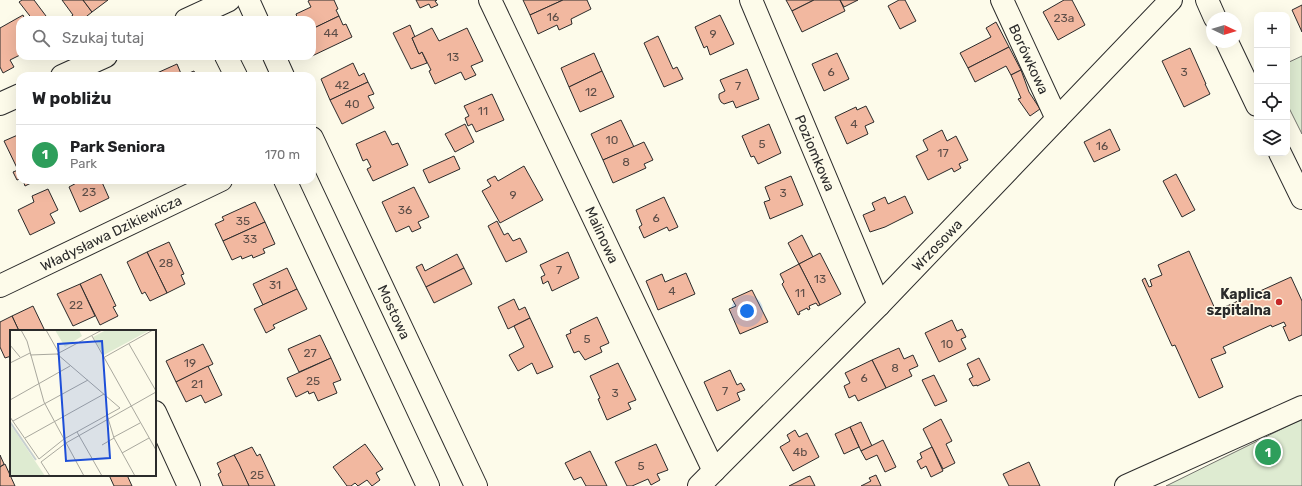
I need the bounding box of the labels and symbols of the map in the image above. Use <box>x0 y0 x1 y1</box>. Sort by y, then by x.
house number: 16 <box>547 10 559 24</box>
house number: 23a <box>1054 11 1074 25</box>
north arrow <box>1206 12 1242 48</box>
street label: Borówkowa <box>1005 22 1052 97</box>
house number: 44 <box>324 26 339 40</box>
house number: 9 <box>709 27 717 41</box>
house number: 13 <box>447 50 459 64</box>
house number: 6 <box>827 65 835 79</box>
house number: 3 <box>1180 65 1188 79</box>
house number: 42 <box>335 78 349 92</box>
house number: 7 <box>735 79 741 93</box>
house number: 12 <box>585 85 597 99</box>
house number: 40 <box>344 97 360 111</box>
house number: 11 <box>478 104 488 118</box>
street label: Poziomkowa <box>791 112 838 194</box>
house number: 4 <box>850 117 858 131</box>
house number: 10 <box>606 133 618 147</box>
house number: 5 <box>758 137 766 151</box>
house number: 16 <box>1096 139 1108 153</box>
house number: 17 <box>937 146 949 160</box>
house number: 8 <box>622 155 630 169</box>
house number: 23 <box>82 185 96 199</box>
house number: 3 <box>779 186 787 200</box>
house number: 9 <box>509 188 517 202</box>
street label: Władysława Dzikiewicza <box>38 192 185 275</box>
house number: 36 <box>398 203 412 217</box>
street label: Malinowa <box>581 204 622 266</box>
house number: 6 <box>652 211 660 225</box>
house number: 35 <box>236 214 250 228</box>
street label: Wrzosowa <box>909 216 966 275</box>
house number: 33 <box>243 232 257 246</box>
house number: 28 <box>159 256 173 270</box>
house number: 7 <box>556 263 562 277</box>
house number: 13 <box>814 272 826 286</box>
house number: 31 <box>269 278 281 292</box>
street label: Mostowa <box>374 282 414 342</box>
house number: 4 <box>668 284 676 298</box>
house number: 11 <box>795 286 805 300</box>
place label: Kaplica szpitalna <box>1207 286 1271 319</box>
marker: Kaplica szpitalna <box>1274 297 1284 307</box>
house number: 22 <box>69 298 83 312</box>
your location <box>737 301 757 321</box>
inset map <box>10 330 156 476</box>
house number: 5 <box>583 332 591 346</box>
house number: 10 <box>941 337 953 351</box>
house number: 27 <box>303 346 317 360</box>
house number: 19 <box>184 356 196 370</box>
house number: 8 <box>891 361 899 375</box>
house number: 6 <box>860 371 868 385</box>
house number: 25 <box>306 374 320 388</box>
house number: 21 <box>191 377 203 391</box>
house number: 7 <box>722 384 728 398</box>
house number: 3 <box>611 386 619 400</box>
pin: 1 <box>1255 437 1281 467</box>
house number: 4b <box>793 445 807 459</box>
house number: 5 <box>637 459 645 473</box>
house number: 25 <box>250 468 264 482</box>

